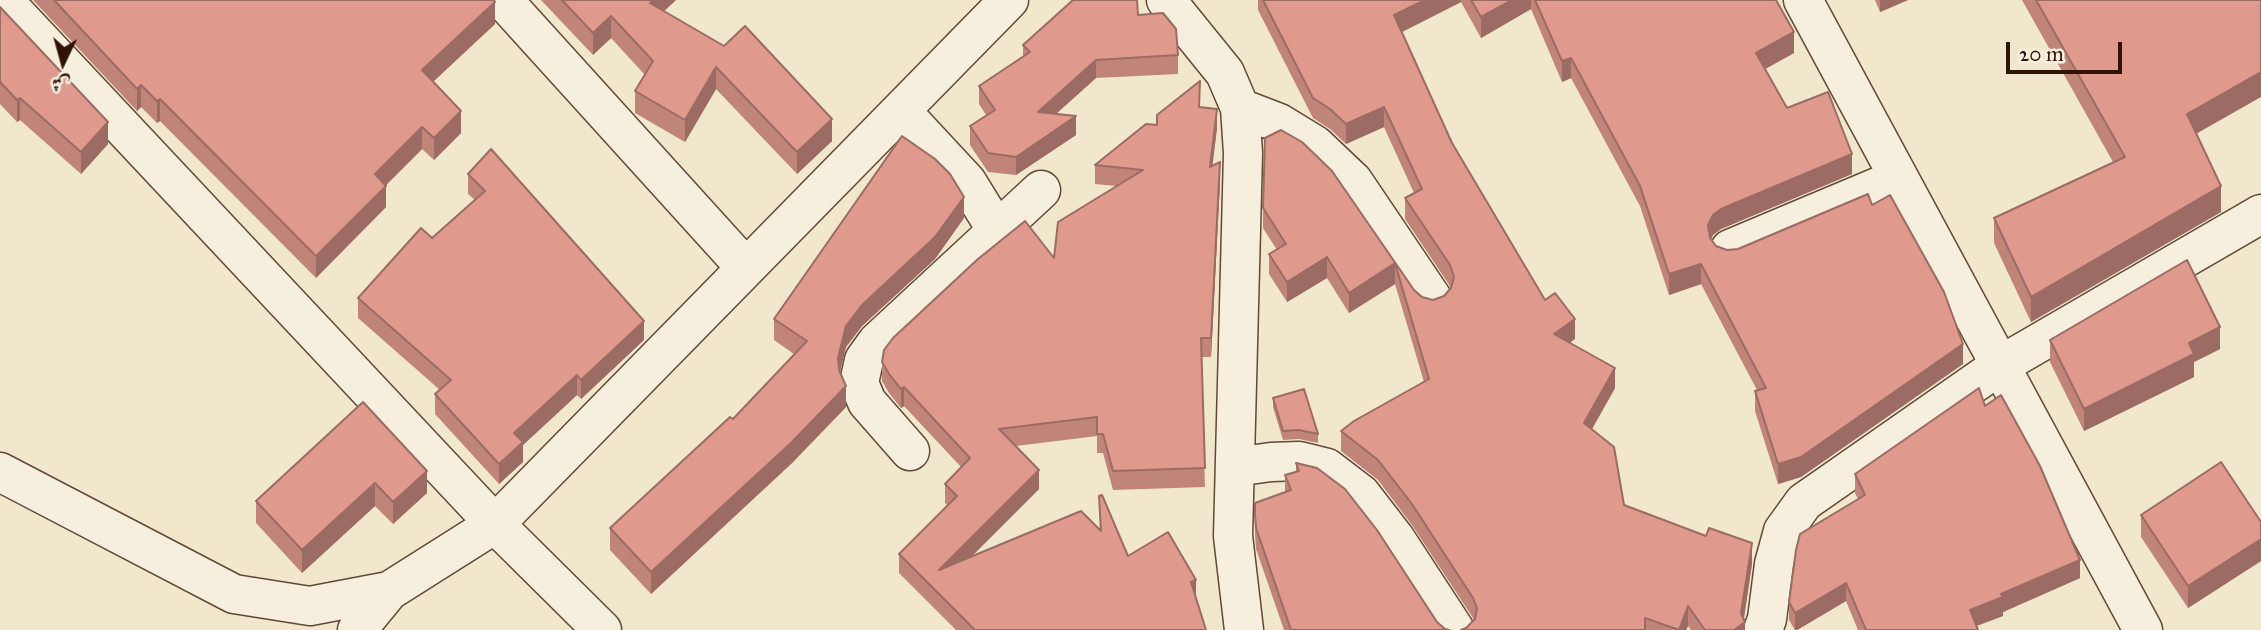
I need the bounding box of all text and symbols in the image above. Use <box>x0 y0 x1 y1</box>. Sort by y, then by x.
north arrow <box>28 28 98 98</box>
scale bar <box>2009 28 2124 72</box>
text: 20 m <box>2019 41 2064 67</box>
text: ش <box>51 72 72 97</box>

